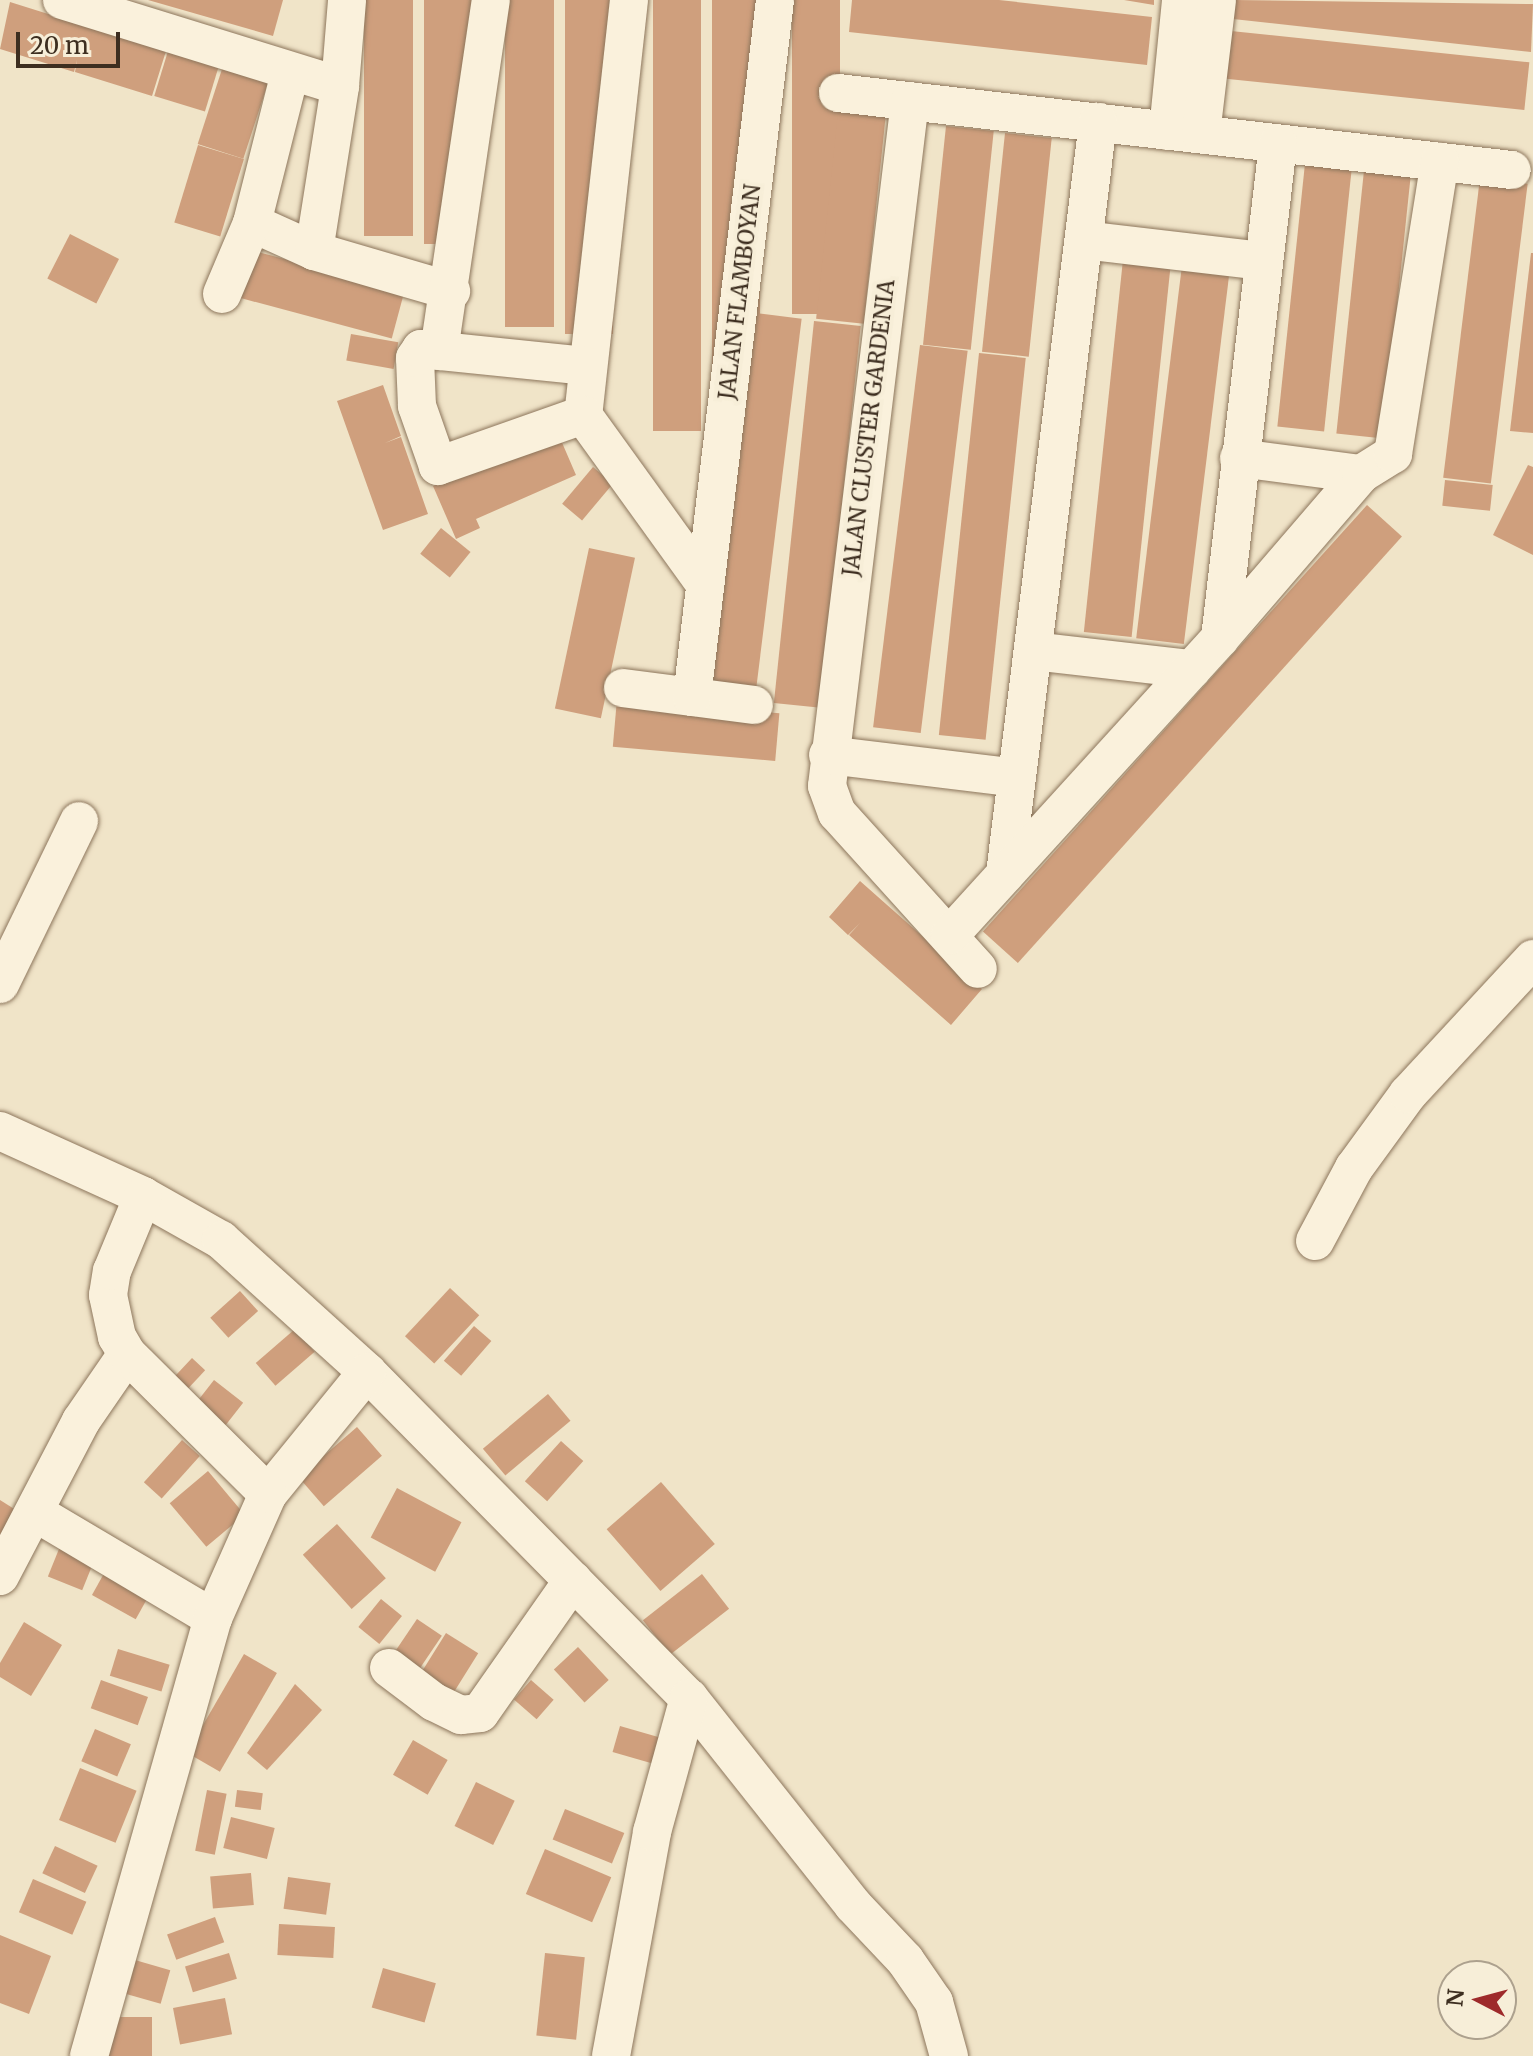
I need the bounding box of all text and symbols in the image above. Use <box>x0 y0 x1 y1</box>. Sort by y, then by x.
scale bar <box>20 16 124 66</box>
text: 20 m <box>30 30 89 61</box>
street label: JALAN FLAMBOYAN <box>714 183 766 401</box>
street label: JALAN CLUSTER GARDENIA <box>838 278 900 578</box>
north arrow <box>1437 1960 1517 2040</box>
text: N <box>1440 1988 1470 2008</box>

